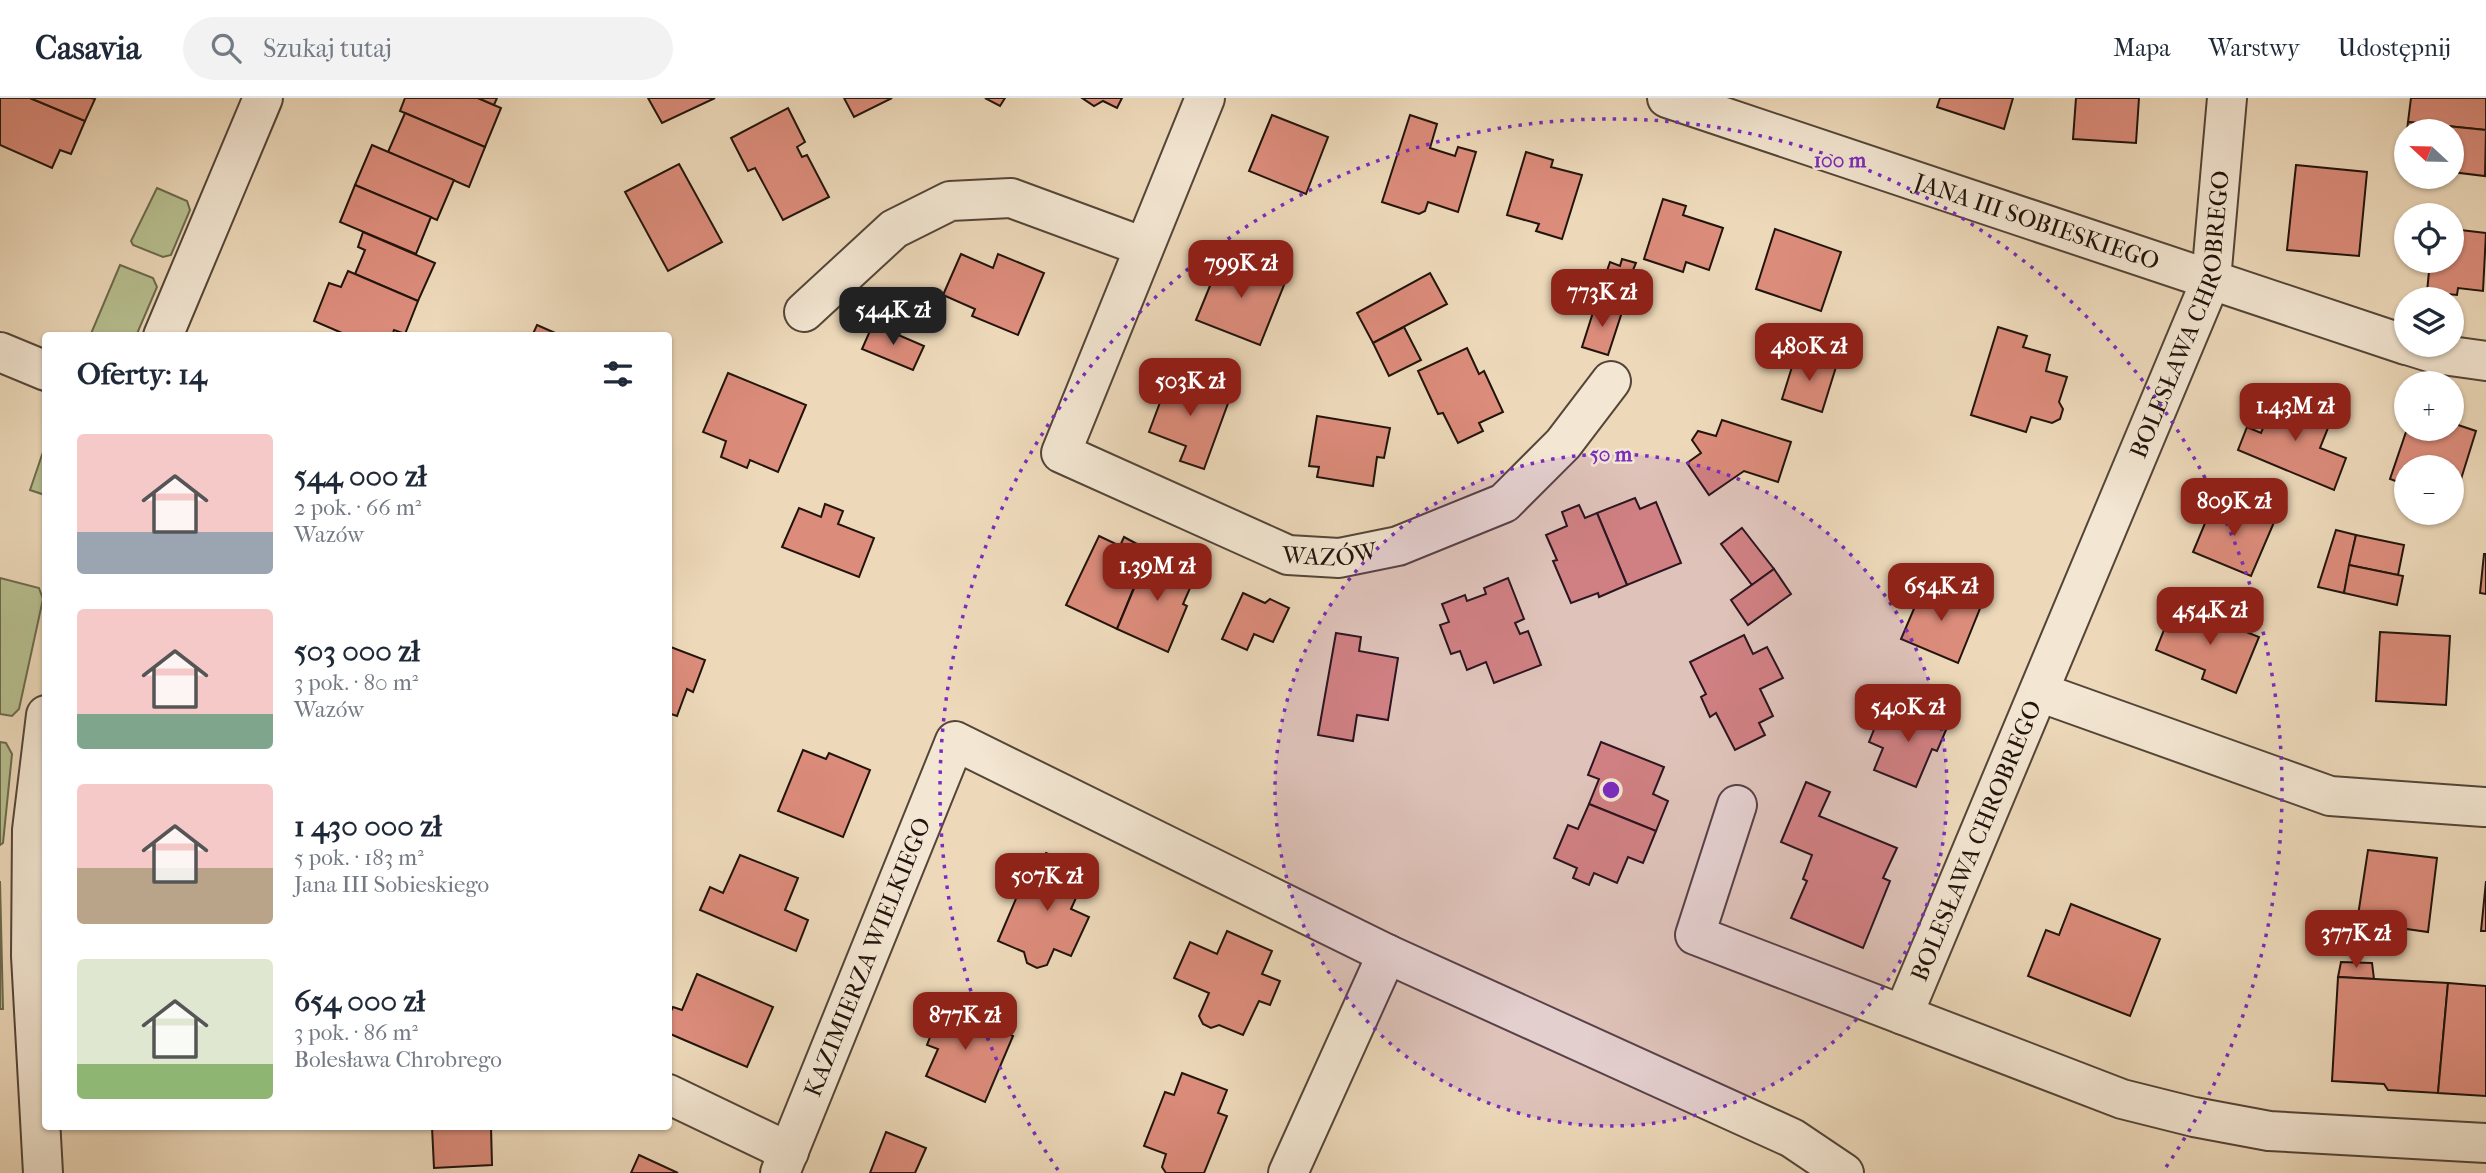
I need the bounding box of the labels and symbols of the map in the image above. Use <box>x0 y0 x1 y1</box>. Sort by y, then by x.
north arrow <box>2394 119 2464 189</box>
text: 100 m <box>1814 148 1867 172</box>
street label: JANA III SOBIESKIEGO <box>1909 167 2163 276</box>
street label: BOLESŁAWA CHROBREGO <box>2124 169 2235 462</box>
pin: 799K zł <box>1176 240 1306 300</box>
pin: 773K zł <box>1537 270 1667 329</box>
pin: 544K zł <box>828 288 958 347</box>
pin: 480K zł <box>1744 324 1874 383</box>
pin: 503K zł <box>1125 358 1255 418</box>
pin: 1.43M zł <box>2223 384 2367 443</box>
text: 50 m <box>1590 442 1633 466</box>
pin: 809K zł <box>2169 478 2299 538</box>
street label: WAZÓW <box>1280 536 1381 572</box>
pin: 1.39M zł <box>1085 544 1229 603</box>
pin: 654K zł <box>1876 564 2006 623</box>
pin: 454K zł <box>2145 588 2275 647</box>
pin: 540K zł <box>1843 684 1973 744</box>
street label: BOLESŁAWA CHROBREGO <box>1905 696 2047 985</box>
centre of rings <box>1599 778 1623 802</box>
street label: KAZIMIERZA WIELKIEGO <box>798 813 936 1101</box>
pin: 507K zł <box>982 854 1112 913</box>
pin: 377K zł <box>2291 910 2421 970</box>
pin: 877K zł <box>900 992 1030 1052</box>

